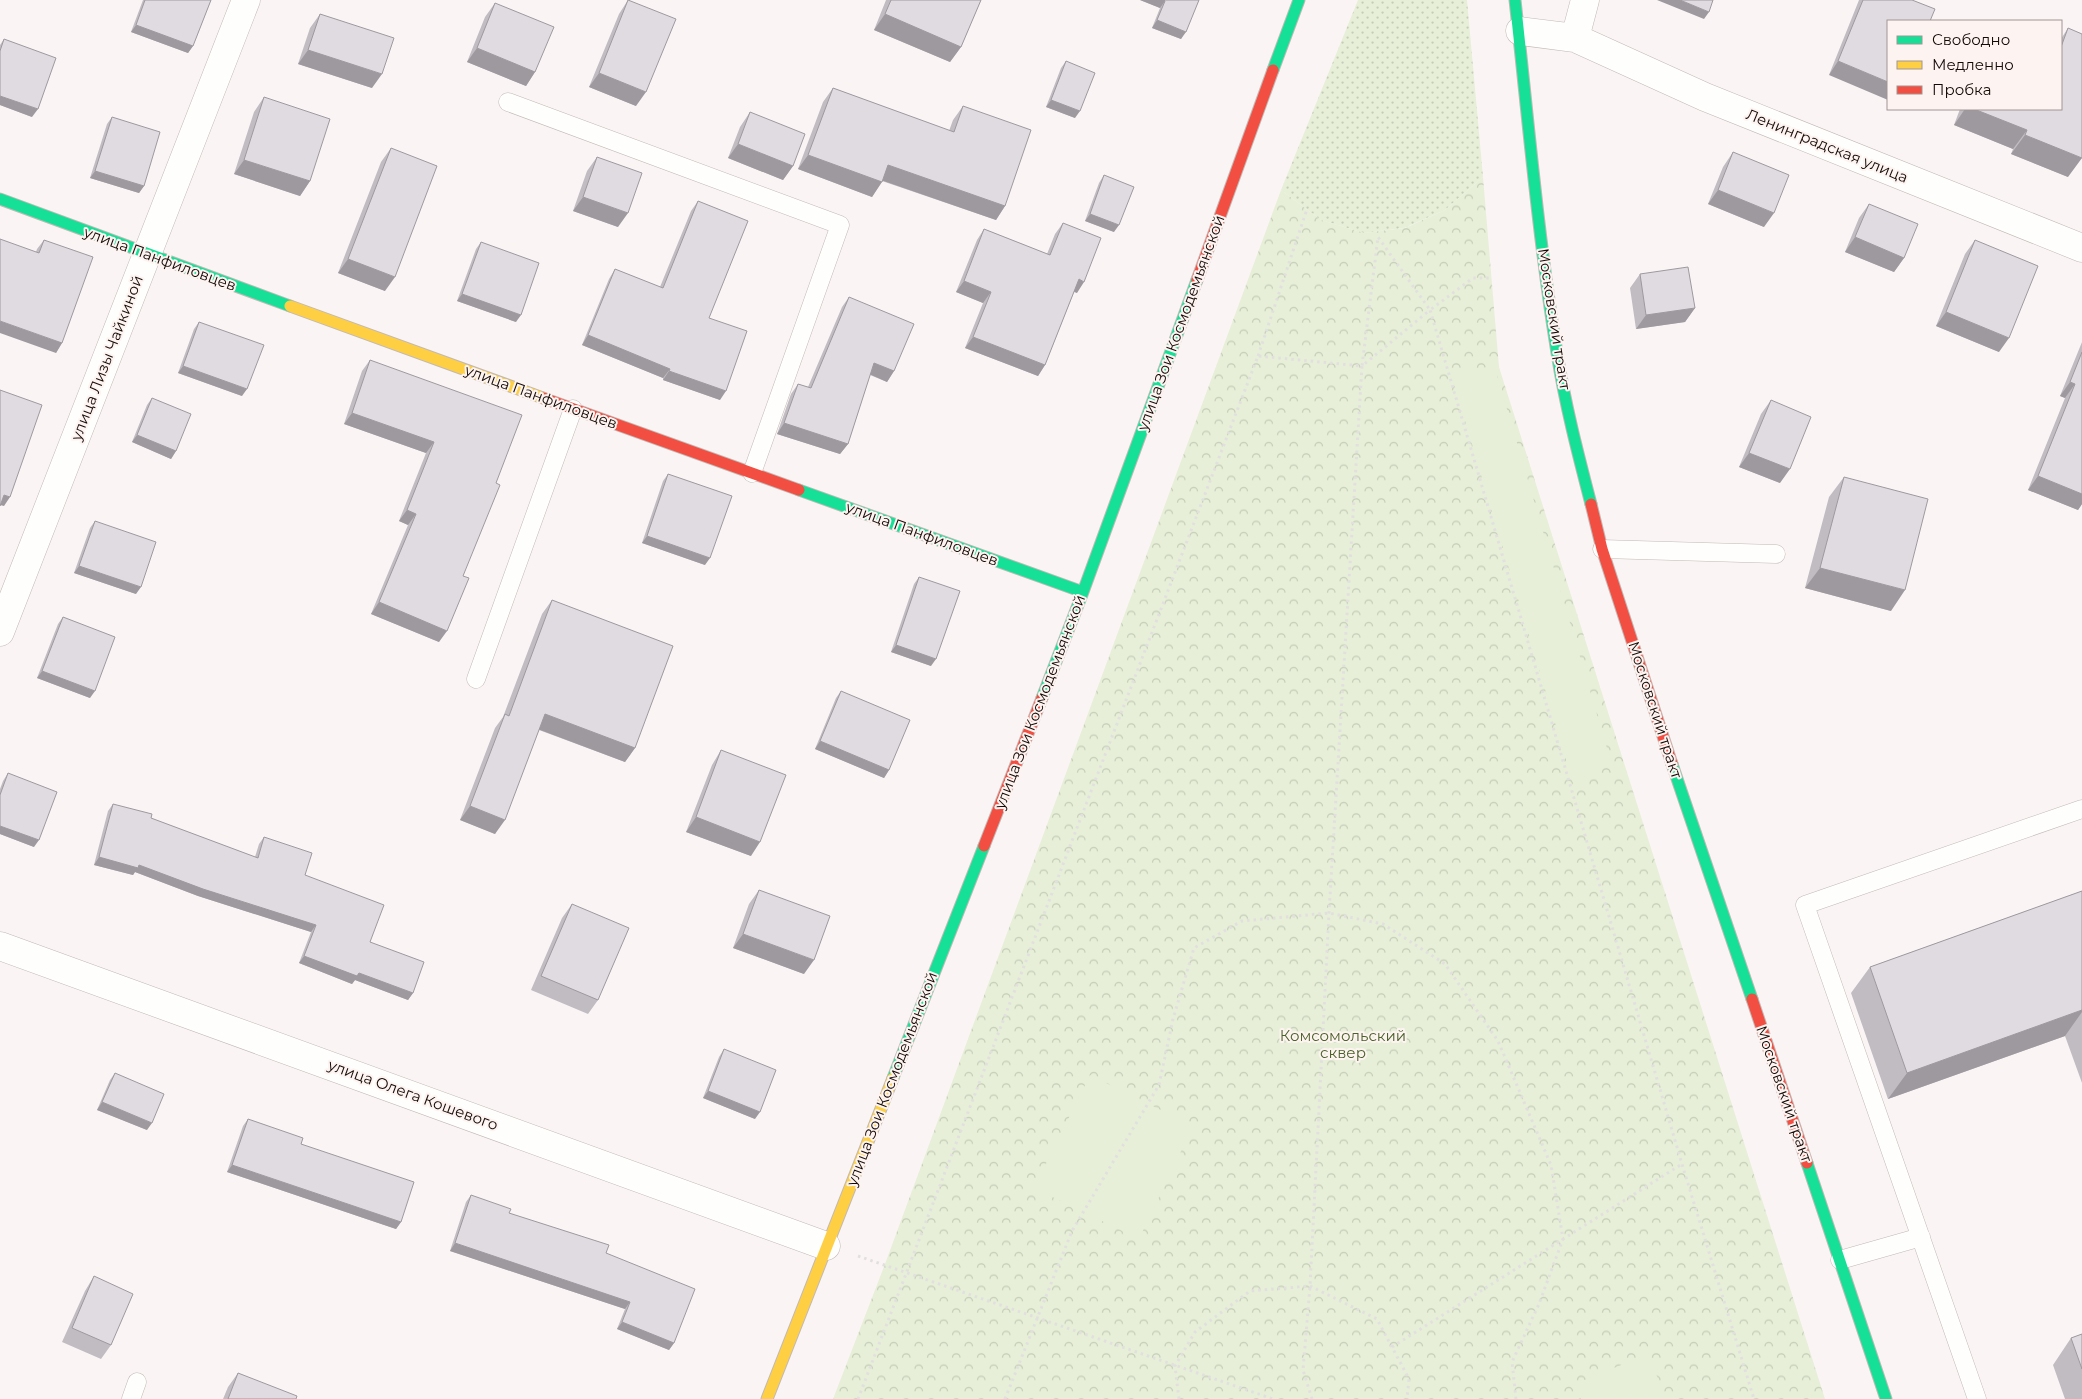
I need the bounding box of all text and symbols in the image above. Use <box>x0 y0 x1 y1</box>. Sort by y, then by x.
legend <box>1887 20 2062 110</box>
text: Свободно <box>1932 30 2010 49</box>
text: Медленно <box>1932 55 2014 74</box>
text: Пробка <box>1932 80 1991 99</box>
street label: Ленинградская улица <box>1743 104 1911 187</box>
street label: улица Зои Космодемьянской <box>1132 212 1228 434</box>
street label: улица Панфиловцев <box>80 222 239 295</box>
street label: Московский тракт <box>1534 247 1575 392</box>
street label: улица Лизы Чайкиной <box>66 273 147 444</box>
street label: улица Панфиловцев <box>461 360 620 433</box>
street label: улица Панфиловцев <box>842 497 1001 570</box>
street label: улица Зои Космодемьянской <box>989 592 1089 813</box>
street label: Московский тракт <box>1624 639 1687 782</box>
street label: улица Зои Космодемьянской <box>841 969 941 1190</box>
street label: Московский тракт <box>1752 1023 1817 1165</box>
park label: Комсомольский сквер <box>1280 1026 1406 1062</box>
street label: улица Олега Кошевого <box>325 1055 501 1134</box>

